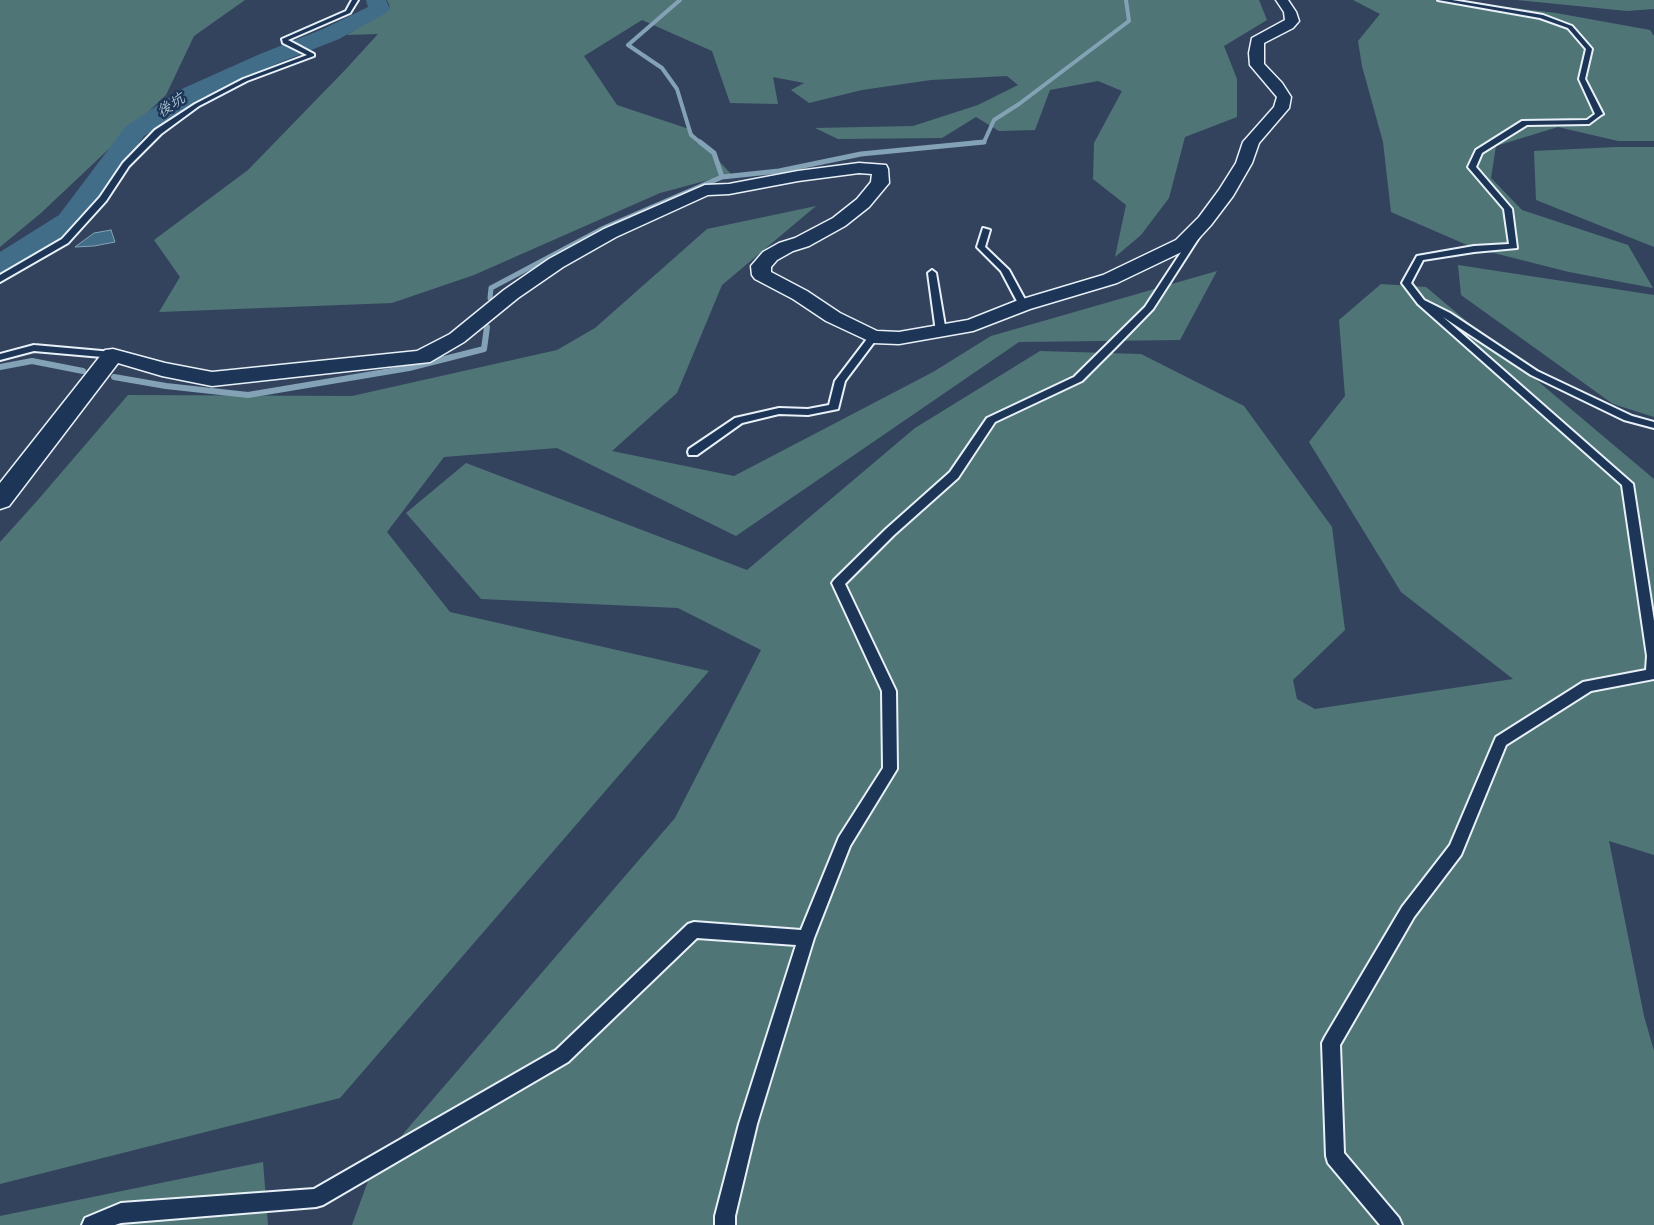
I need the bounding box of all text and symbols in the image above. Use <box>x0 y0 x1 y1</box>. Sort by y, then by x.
water label: 後坑 <box>155 91 189 123</box>

